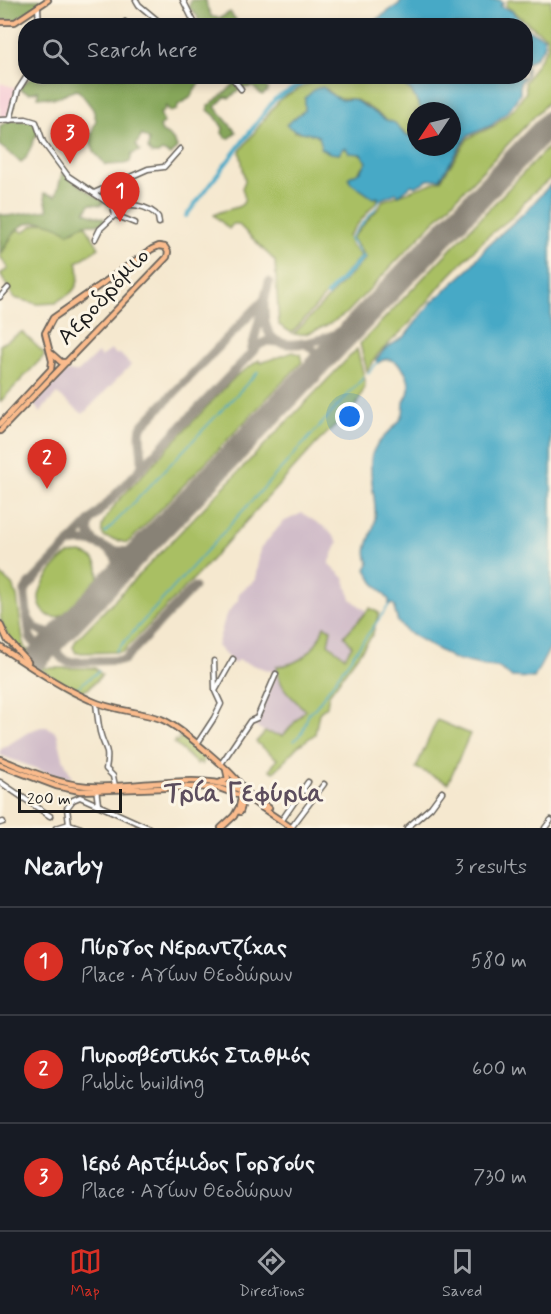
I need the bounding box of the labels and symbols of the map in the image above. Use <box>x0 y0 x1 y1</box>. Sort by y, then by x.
north arrow <box>407 102 461 156</box>
pin: 3 <box>50 114 90 164</box>
pin: 1 <box>100 172 140 222</box>
street label: Αεροδρόμιο <box>51 242 157 352</box>
your location <box>335 402 364 431</box>
pin: 2 <box>28 440 66 489</box>
district label: Τρία Γεφύρια <box>163 777 324 811</box>
scale bar <box>18 786 122 814</box>

